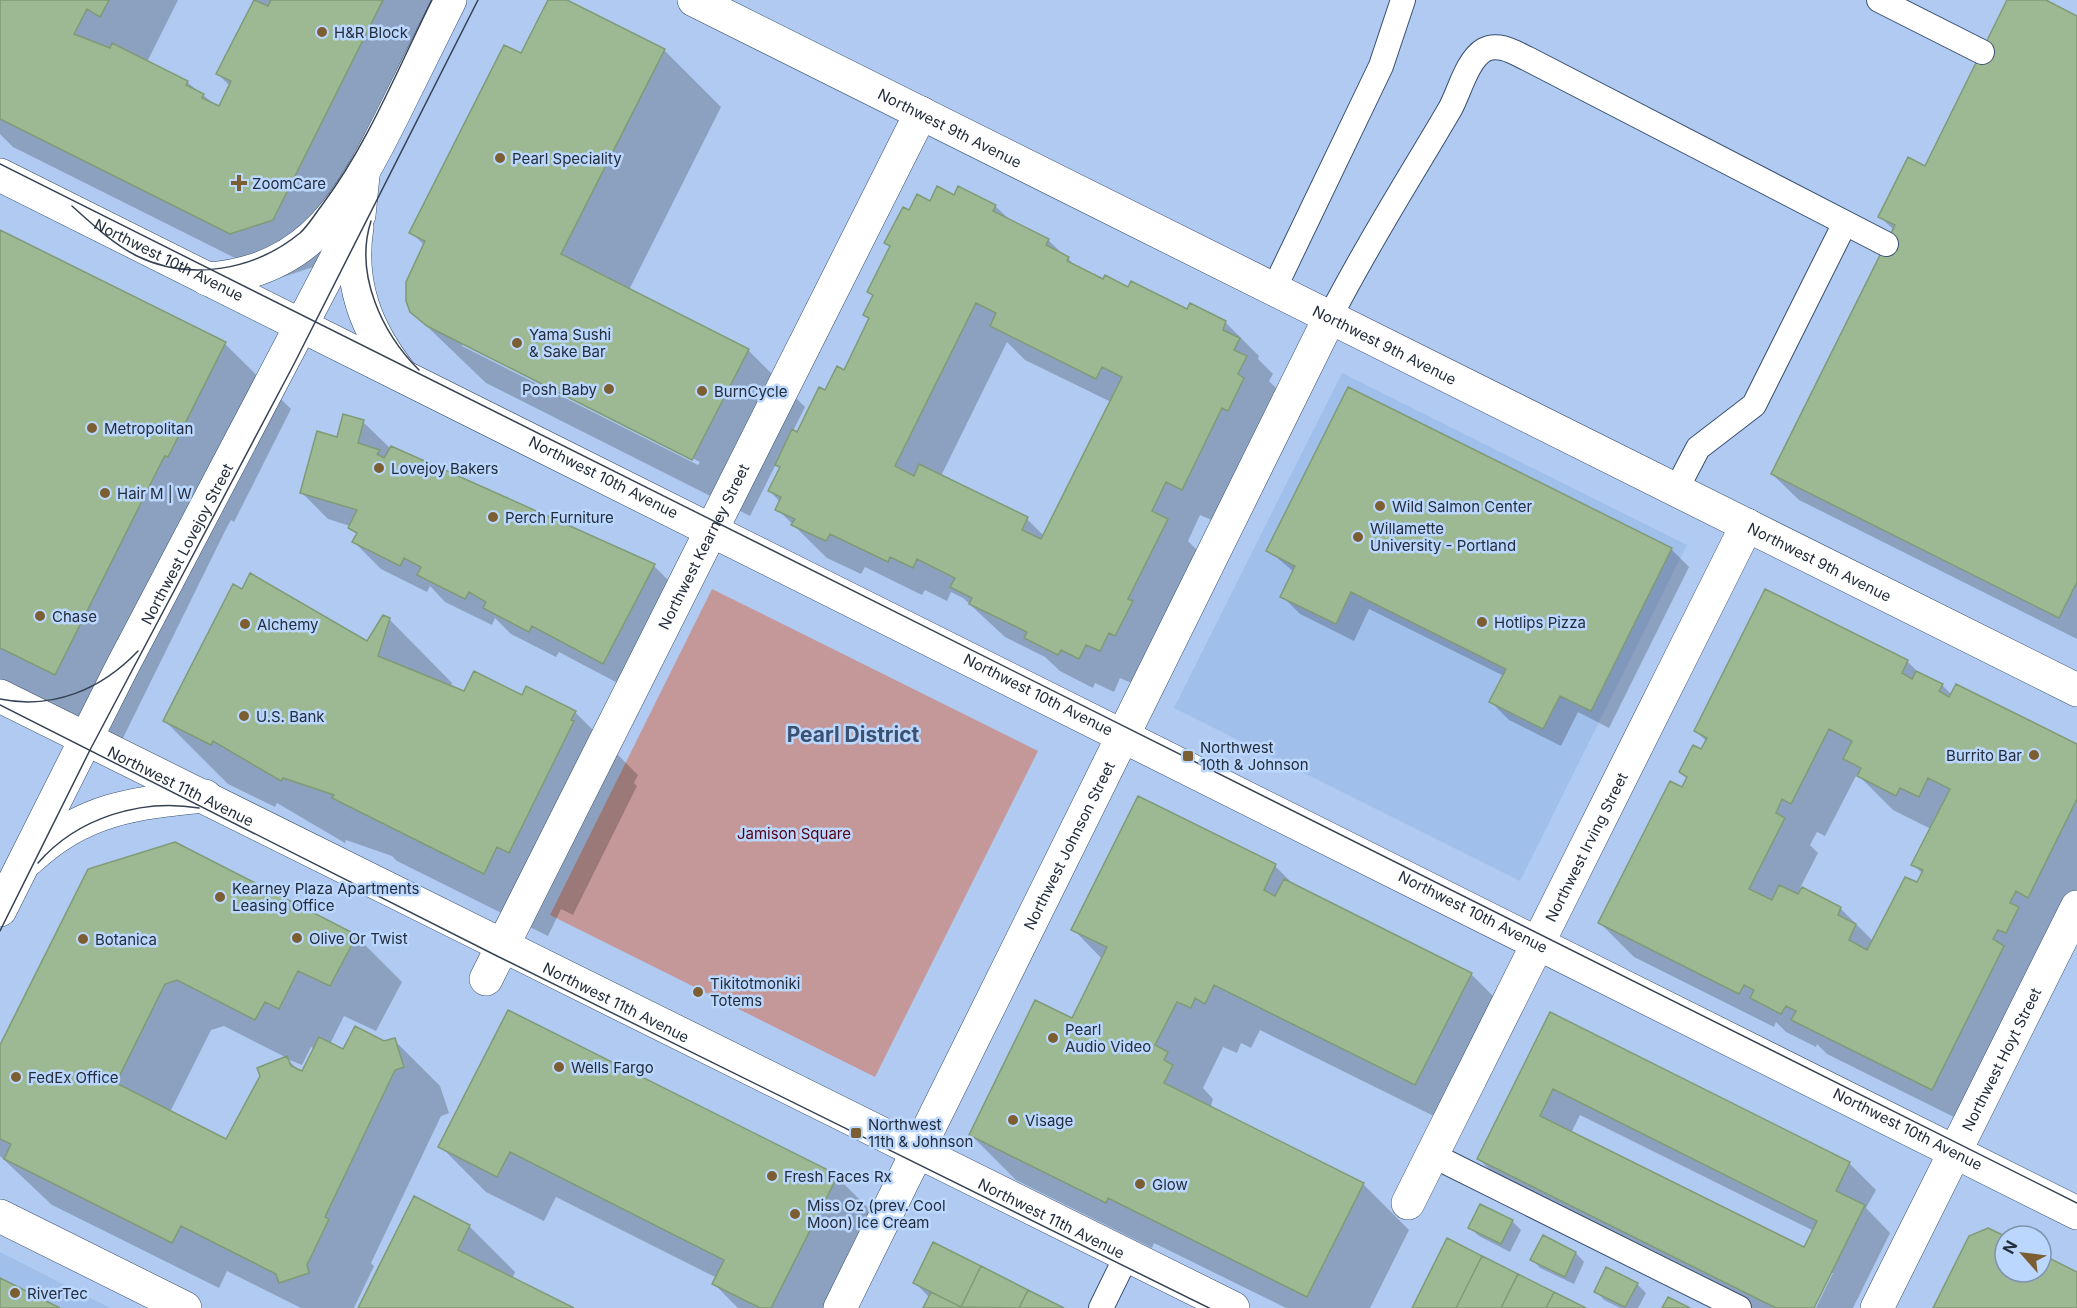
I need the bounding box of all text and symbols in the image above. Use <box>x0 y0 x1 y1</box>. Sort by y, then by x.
place label: H&R Block <box>334 23 409 42</box>
marker: H&R Block <box>315 25 329 39</box>
street label: Northwest 9th Avenue <box>875 84 1025 171</box>
place label: Pearl Speciality <box>512 149 622 168</box>
marker: Pearl Speciality <box>493 151 507 165</box>
marker: ZoomCare <box>230 174 248 192</box>
place label: ZoomCare <box>252 174 326 193</box>
street label: Northwest 10th Avenue <box>91 214 247 305</box>
street label: Northwest 9th Avenue <box>1310 301 1460 388</box>
place label: Yama Sushi & Sake Bar <box>529 325 611 361</box>
marker: Yama Sushi & Sake Bar <box>510 336 524 350</box>
place label: Posh Baby <box>522 380 598 399</box>
marker: Posh Baby <box>602 382 616 396</box>
place label: BurnCycle <box>714 382 787 401</box>
marker: BurnCycle <box>695 384 709 398</box>
place label: Metropolitan <box>104 419 193 438</box>
marker: Metropolitan <box>85 421 99 435</box>
street label: Northwest 10th Avenue <box>526 432 682 522</box>
place label: Lovejoy Bakers <box>391 459 499 478</box>
street label: Northwest Lovejoy Street <box>137 460 237 628</box>
street label: Northwest Kearney Street <box>654 460 753 632</box>
marker: Lovejoy Bakers <box>372 461 386 475</box>
place label: Hair M | W <box>117 484 192 503</box>
marker: Hair M | W <box>98 486 112 500</box>
place label: Wild Salmon Center <box>1392 497 1532 516</box>
marker: Wild Salmon Center <box>1373 499 1387 513</box>
place label: Perch Furniture <box>505 508 614 527</box>
marker: Perch Furniture <box>486 510 500 524</box>
street label: Northwest 9th Avenue <box>1745 518 1895 605</box>
place label: Willamette University - Portland <box>1370 519 1516 555</box>
marker: Willamette University - Portland <box>1351 530 1365 544</box>
place label: Chase <box>52 607 97 626</box>
marker: Chase <box>33 609 47 623</box>
place label: Hotlips Pizza <box>1494 613 1586 632</box>
place label: Alchemy <box>257 615 319 634</box>
marker: Hotlips Pizza <box>1475 615 1489 629</box>
marker: Alchemy <box>238 617 252 631</box>
street label: Northwest 10th Avenue <box>961 649 1116 739</box>
place label: U.S. Bank <box>256 707 325 726</box>
marker: U.S. Bank <box>237 709 251 723</box>
district label: Pearl District <box>787 722 920 747</box>
place label: Northwest 10th & Johnson <box>1200 738 1309 774</box>
street label: Northwest 11th Avenue <box>105 742 257 830</box>
place label: Burrito Bar <box>1946 746 2022 765</box>
marker: Burrito Bar <box>2027 748 2041 762</box>
marker: Northwest 10th & Johnson <box>1181 749 1195 763</box>
street label: Northwest Johnson Street <box>1019 758 1118 933</box>
street label: Northwest Irving Street <box>1541 769 1631 925</box>
park label: Jamison Square <box>737 824 851 843</box>
street label: Northwest 10th Avenue <box>1395 866 1551 957</box>
place label: Kearney Plaza Apartments Leasing Office <box>232 879 420 915</box>
marker: Kearney Plaza Apartments Leasing Office <box>213 890 227 904</box>
place label: Olive Or Twist <box>309 929 408 948</box>
place label: Botanica <box>95 930 157 949</box>
marker: Olive Or Twist <box>290 931 304 945</box>
marker: Botanica <box>76 932 90 946</box>
street label: Northwest 11th Avenue <box>540 958 693 1046</box>
place label: Tikitotmoniki Totems <box>710 974 800 1010</box>
street label: Northwest Hoyt Street <box>1957 984 2045 1134</box>
marker: Tikitotmoniki Totems <box>691 985 705 999</box>
place label: Pearl Audio Video <box>1065 1020 1151 1056</box>
marker: Pearl Audio Video <box>1046 1031 1060 1045</box>
place label: Wells Fargo <box>571 1058 654 1077</box>
marker: Wells Fargo <box>552 1060 566 1074</box>
place label: FedEx Office <box>28 1068 119 1087</box>
marker: FedEx Office <box>9 1070 23 1084</box>
street label: Northwest 10th Avenue <box>1830 1083 1986 1174</box>
place label: Visage <box>1025 1111 1073 1130</box>
marker: Visage <box>1006 1113 1020 1127</box>
place label: Northwest 11th & Johnson <box>868 1115 973 1151</box>
marker: Northwest 11th & Johnson <box>849 1126 863 1140</box>
place label: Fresh Faces Rx <box>784 1167 892 1186</box>
marker: Fresh Faces Rx <box>765 1169 779 1183</box>
street label: Northwest 11th Avenue <box>975 1174 1128 1262</box>
place label: Glow <box>1152 1175 1188 1194</box>
marker: Glow <box>1133 1177 1147 1191</box>
place label: Miss Oz (prev. Cool Moon) Ice Cream <box>807 1196 946 1232</box>
marker: Miss Oz (prev. Cool Moon) Ice Cream <box>788 1207 802 1221</box>
north arrow <box>1993 1224 2053 1284</box>
text: N <box>1998 1237 2021 1257</box>
place label: RiverTec <box>27 1284 88 1303</box>
marker: RiverTec <box>8 1286 22 1300</box>

